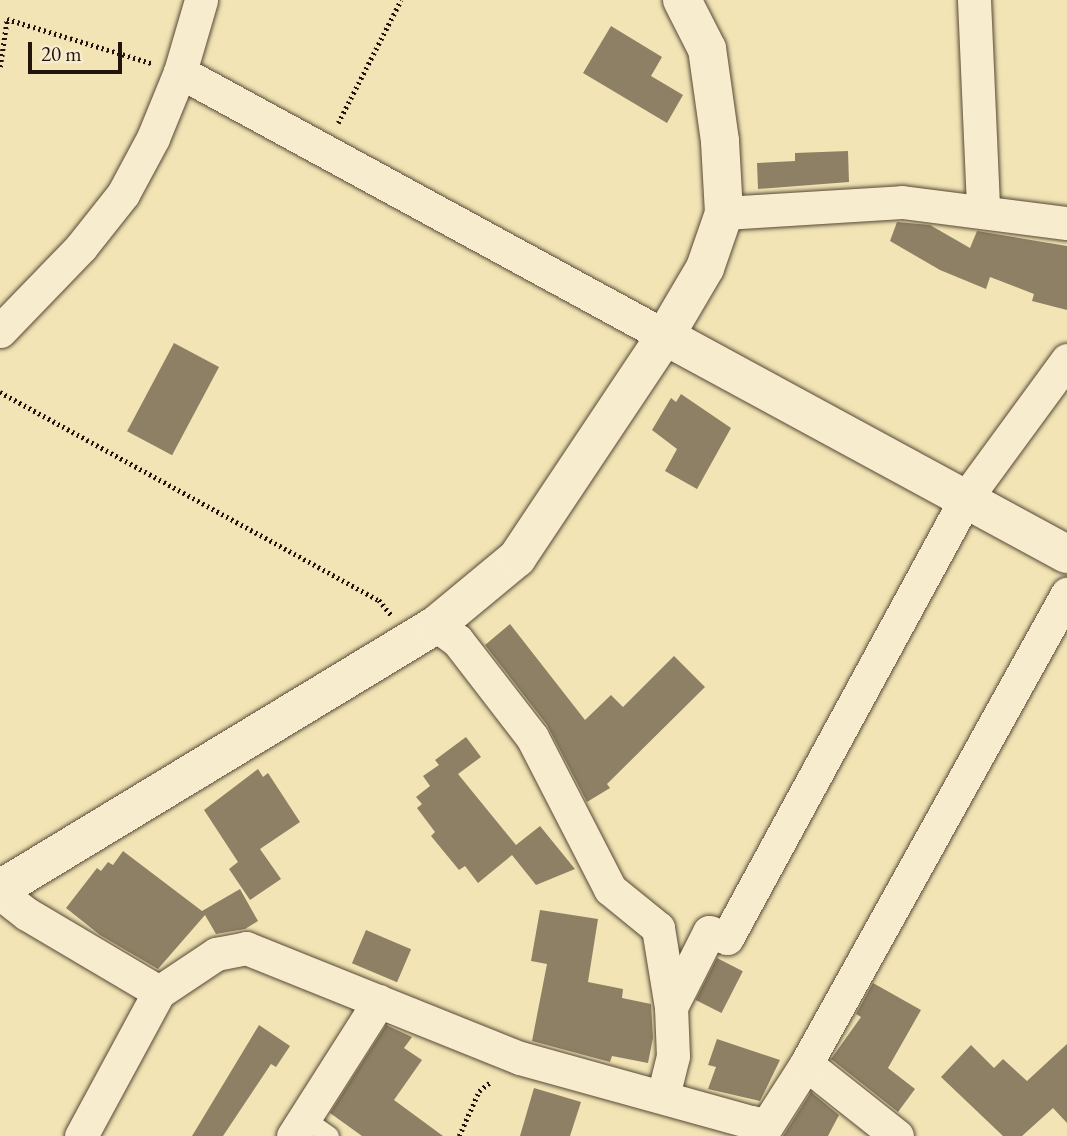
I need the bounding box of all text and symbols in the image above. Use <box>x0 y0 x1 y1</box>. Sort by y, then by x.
scale bar <box>32 28 126 72</box>
text: 20 m <box>41 40 82 67</box>

